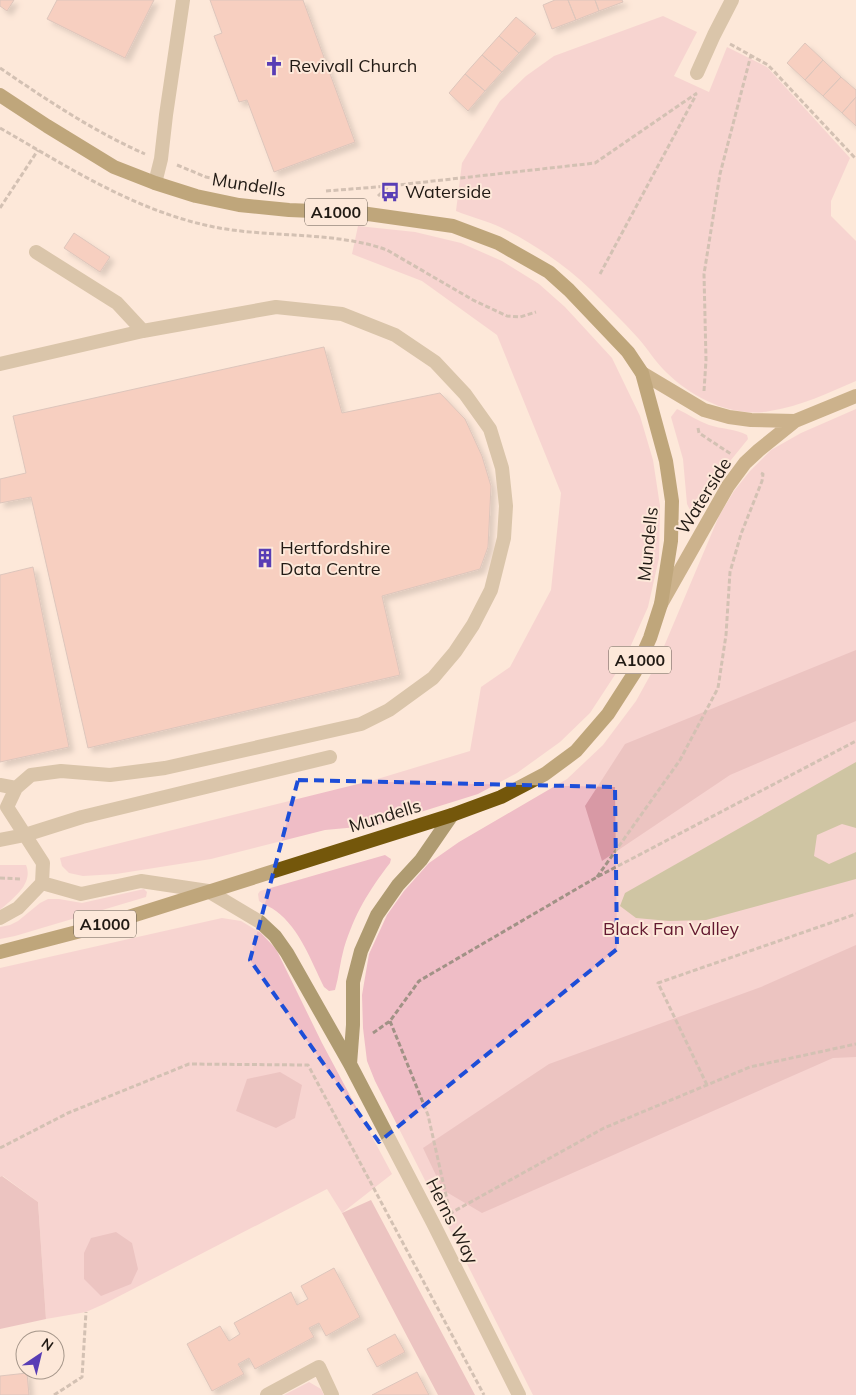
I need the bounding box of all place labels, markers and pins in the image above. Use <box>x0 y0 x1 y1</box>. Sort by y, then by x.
place label: Revivall Church <box>289 54 417 77</box>
church icon: Revivall Church <box>263 55 285 77</box>
place label: Waterside <box>405 180 491 203</box>
bus stop icon: Waterside <box>379 181 401 203</box>
place label: Hertfordshire Data Centre <box>280 536 390 580</box>
building icon: Hertfordshire Data Centre <box>254 547 276 569</box>

